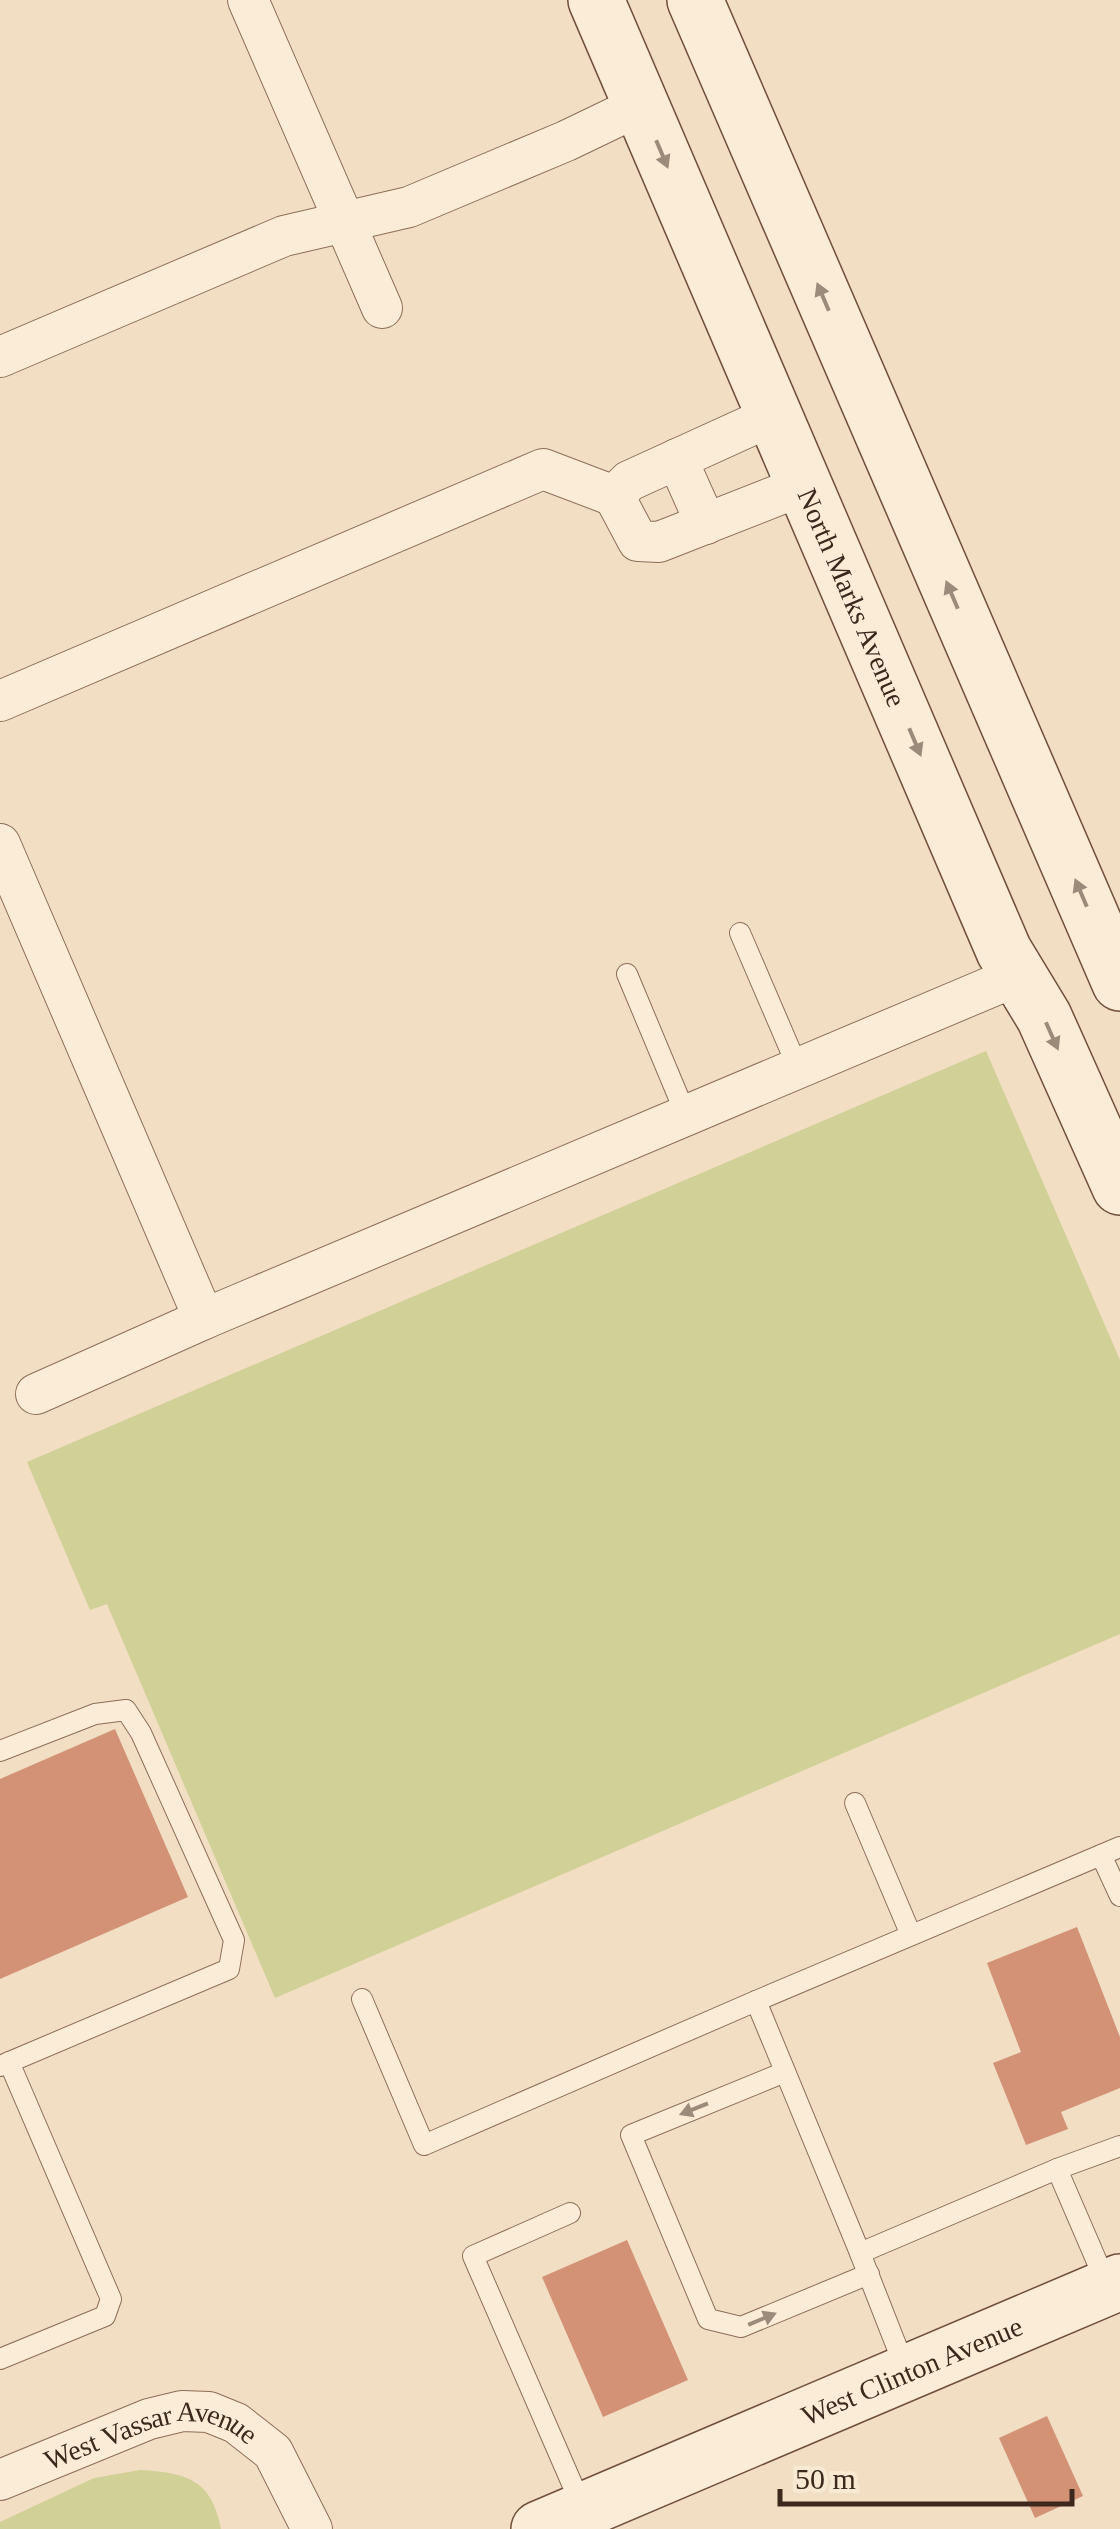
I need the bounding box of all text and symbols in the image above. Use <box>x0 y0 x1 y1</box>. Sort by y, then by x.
one-way arrow <box>654 139 670 169</box>
one-way arrow <box>815 282 831 312</box>
street label: North Marks Avenue <box>792 484 913 711</box>
one-way arrow <box>944 580 960 610</box>
one-way arrow <box>907 727 923 757</box>
one-way arrow <box>1073 878 1089 908</box>
one-way arrow <box>1044 1021 1060 1051</box>
one-way arrow <box>680 2101 709 2117</box>
one-way arrow <box>747 2310 777 2326</box>
street label: West Clinton Avenue <box>797 2310 1027 2431</box>
street label: West Vassar Avenue <box>40 2395 264 2476</box>
scale bar <box>780 2444 1072 2506</box>
text: 50 m <box>795 2462 856 2495</box>

